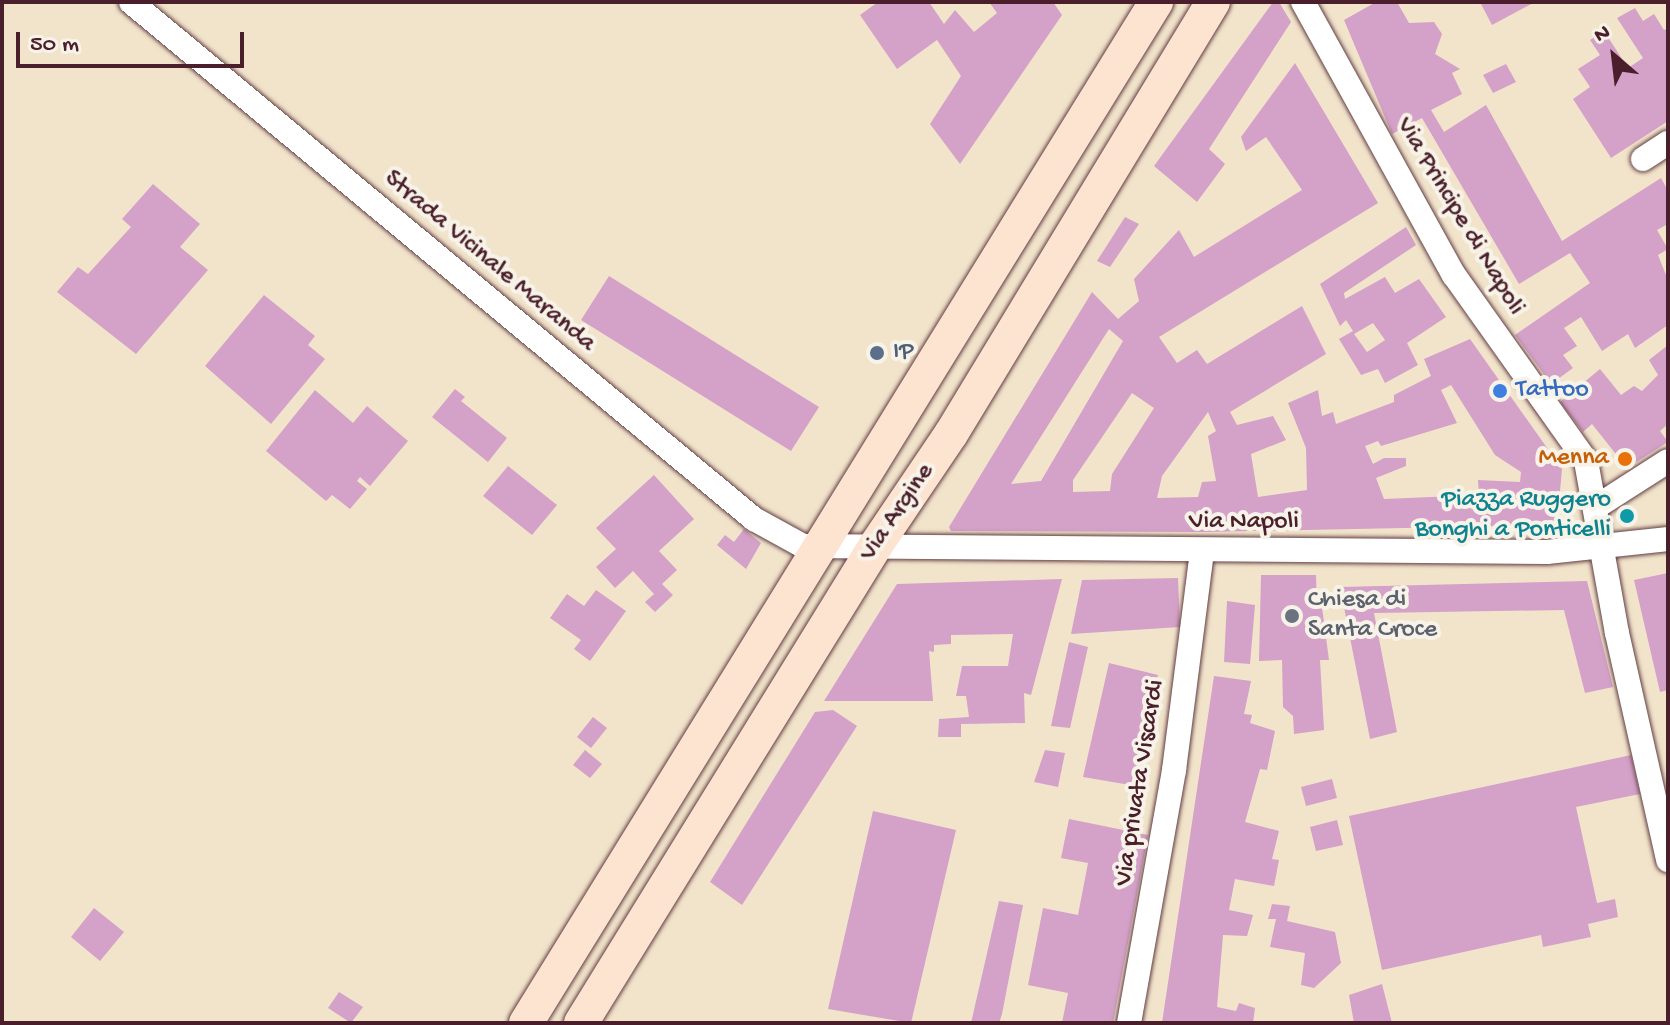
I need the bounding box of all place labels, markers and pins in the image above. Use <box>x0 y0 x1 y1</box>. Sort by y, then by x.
place label: IP <box>893 337 914 369</box>
marker: IP <box>868 344 886 362</box>
place label: Tattoo <box>1516 375 1589 407</box>
marker: Tattoo <box>1491 382 1509 400</box>
place label: Menna <box>1538 443 1609 475</box>
marker: Menna <box>1616 450 1634 468</box>
place label: Piazza Ruggero Bonghi a Ponticelli <box>1415 485 1611 546</box>
marker: Piazza Ruggero Bonghi a Ponticelli <box>1618 507 1636 525</box>
place label: Chiesa di Santa Croce <box>1308 585 1437 646</box>
marker: Chiesa di Santa Croce <box>1283 607 1301 625</box>

